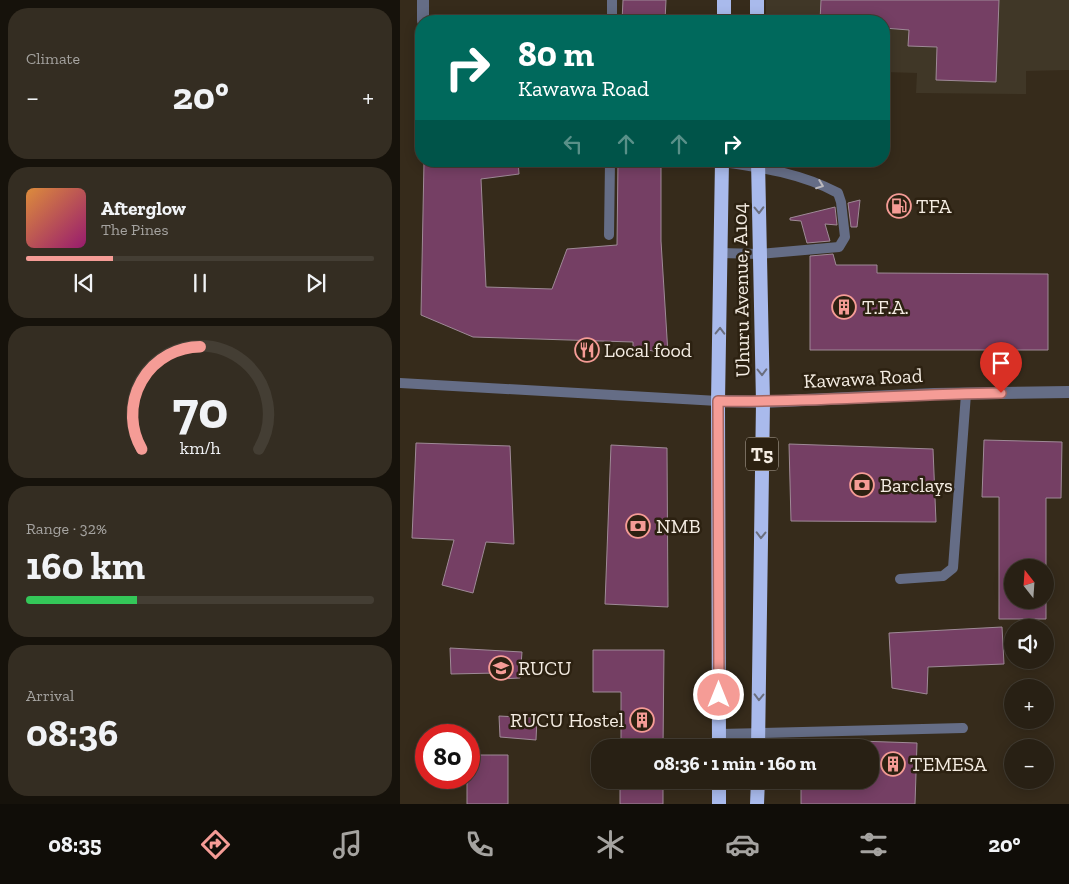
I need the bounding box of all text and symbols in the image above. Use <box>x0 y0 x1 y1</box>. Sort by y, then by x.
text: 80 m <box>518 33 594 75</box>
icon: right <box>435 35 500 100</box>
text: Climate <box>26 49 80 68</box>
text: 20° <box>173 73 229 119</box>
text: Kawawa Road <box>518 75 649 102</box>
text: − <box>26 81 39 114</box>
text: + <box>362 81 374 114</box>
icon: left <box>559 130 587 158</box>
icon: ahead <box>612 130 640 158</box>
icon: ahead <box>665 130 693 158</box>
icon: right <box>718 130 746 158</box>
one-way arrow <box>815 179 824 190</box>
fuel station icon: TFA <box>886 193 912 219</box>
place label: TFA <box>916 194 953 218</box>
text: Afterglow <box>101 197 186 220</box>
street label: Uhuru Avenue, A104 <box>727 202 755 378</box>
one-way arrow <box>754 206 764 214</box>
text: The Pines <box>101 220 168 239</box>
icon: previous <box>70 269 98 297</box>
icon: pause <box>186 269 214 297</box>
icon: next <box>302 269 330 297</box>
building icon: T.F.A. <box>831 294 857 320</box>
place label: T.F.A. <box>862 295 909 319</box>
one-way arrow <box>714 327 725 335</box>
restaurant icon: Local food <box>574 337 600 363</box>
place label: Local food <box>604 338 692 362</box>
pin <box>980 342 1022 393</box>
icon: arrive <box>987 349 1015 377</box>
street label: Kawawa Road <box>803 363 923 393</box>
one-way arrow <box>757 369 767 377</box>
text: 70 <box>172 379 228 441</box>
text: km/h <box>180 437 220 459</box>
road number: T5 <box>746 438 778 470</box>
bank icon: Barclays <box>849 472 875 498</box>
place label: Barclays <box>880 473 953 497</box>
bank icon: NMB <box>625 513 651 539</box>
place label: NMB <box>656 514 700 538</box>
text: Range · 32% <box>26 519 107 538</box>
one-way arrow <box>756 532 766 539</box>
text: 160 km <box>26 543 145 589</box>
north arrow <box>1004 559 1054 609</box>
map controls <box>1004 559 1054 789</box>
button: sound <box>1004 619 1054 669</box>
school or university icon: RUCU <box>488 655 514 681</box>
place label: RUCU <box>518 656 572 680</box>
position arrow <box>692 668 744 720</box>
button: + <box>1004 679 1054 729</box>
text: Arrival <box>26 686 74 705</box>
one-way arrow <box>754 694 764 702</box>
building icon: RUCU Hostel <box>629 707 655 733</box>
place label: RUCU Hostel <box>510 708 624 732</box>
text: 08:36 <box>26 710 118 756</box>
speed limit sign: 80 <box>415 724 480 789</box>
button: − <box>1004 739 1054 789</box>
building icon: TEMESA <box>880 751 906 777</box>
text: 08:36 · 1 min · 160 m <box>654 752 816 775</box>
place label: TEMESA <box>910 752 988 776</box>
icon: directions <box>198 827 233 862</box>
icon: music <box>330 827 365 862</box>
icon: phone <box>462 827 497 862</box>
icon: climate <box>593 827 628 862</box>
icon: car <box>725 827 760 862</box>
icon: filters <box>856 827 891 862</box>
text: 08:35 <box>48 831 102 858</box>
text: 20° <box>988 831 1021 858</box>

